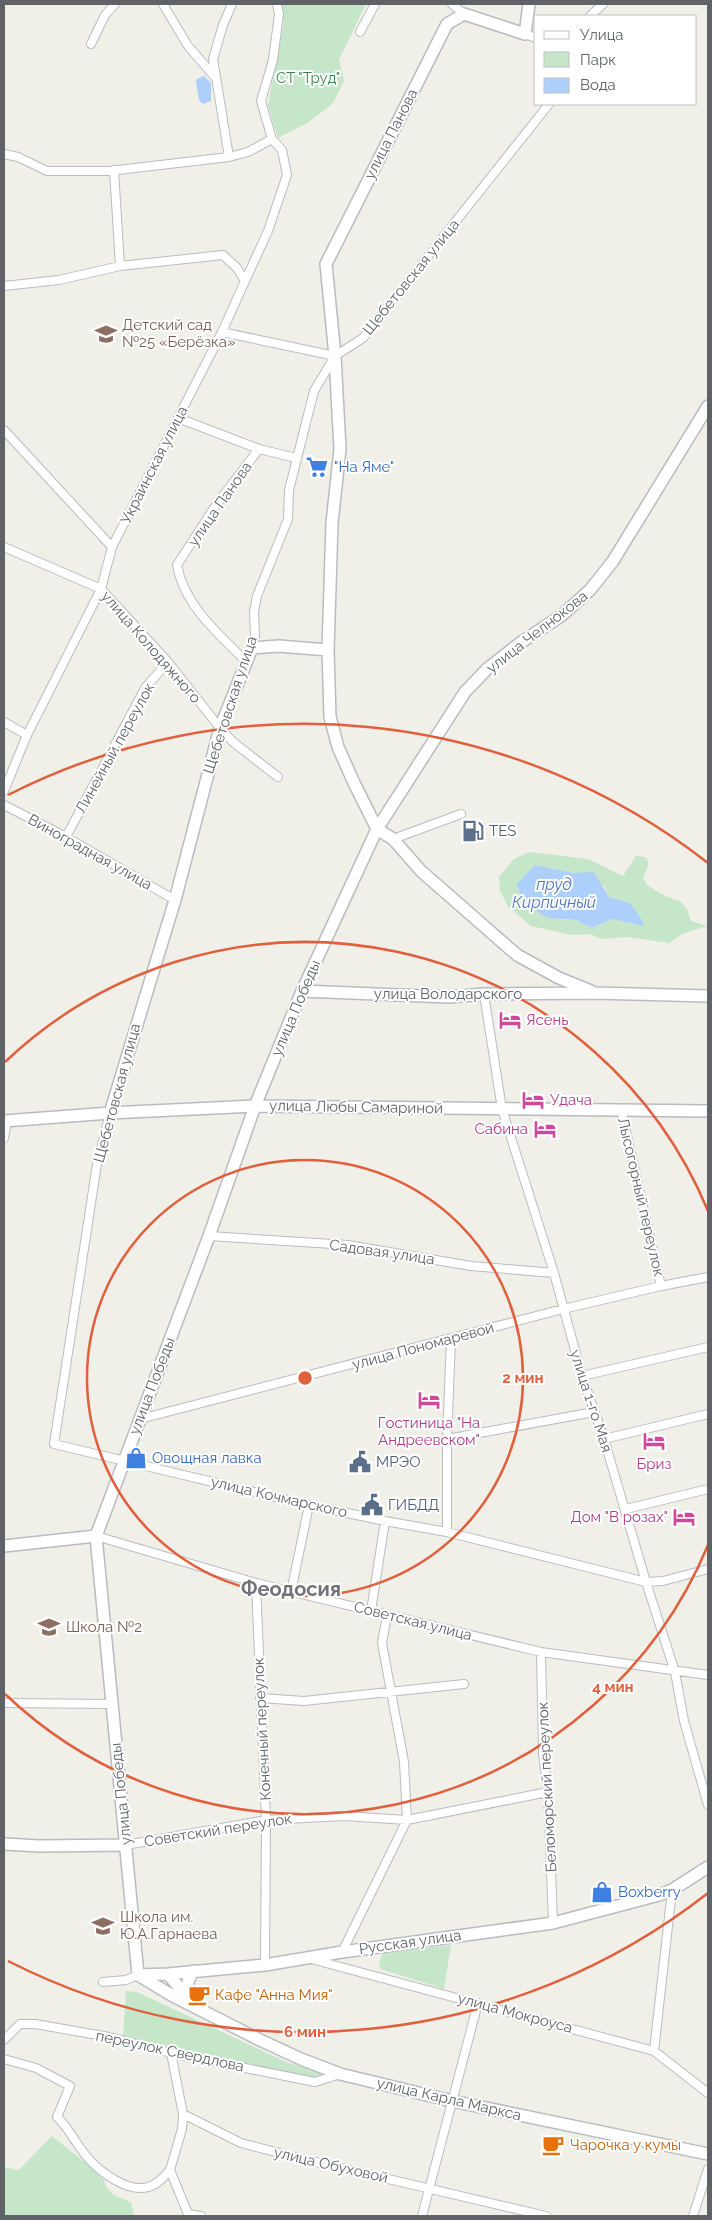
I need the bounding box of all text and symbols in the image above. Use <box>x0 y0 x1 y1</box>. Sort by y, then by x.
legend <box>534 15 697 105</box>
text: Улица <box>580 26 624 44</box>
text: Парк <box>580 51 616 69</box>
park label: СТ "Труд" <box>276 69 340 87</box>
text: Вода <box>580 76 616 94</box>
street label: улица Панова <box>361 86 421 182</box>
street label: Щебетовская улица <box>359 216 463 338</box>
place label: Детский сад №25 «Берёзка» <box>122 316 236 351</box>
school or university icon: Детский сад №25 «Берёзка» <box>93 321 119 347</box>
street label: Украинская улица <box>116 403 192 527</box>
supermarket icon: "На Яме" <box>304 454 330 480</box>
street label: улица Панова <box>184 458 256 550</box>
place label: "На Яме" <box>334 458 394 476</box>
street label: улица Колодяжного <box>97 587 205 707</box>
street label: улица Челнокова <box>483 587 591 677</box>
street label: Щебетовская улица <box>199 634 261 776</box>
street label: Линейный переулок <box>72 679 158 816</box>
street label: Виноградная улица <box>25 810 155 894</box>
fuel station icon: TES <box>460 818 486 844</box>
place label: TES <box>489 822 516 840</box>
water label: пруд Кирпичный <box>512 875 596 912</box>
street label: улица Победы <box>268 957 324 1059</box>
street label: улица Володарского <box>374 985 522 1003</box>
hotel icon: Ясень <box>497 1007 523 1033</box>
place label: Ясень <box>526 1011 569 1029</box>
street label: Щебетовская улица <box>90 1021 144 1165</box>
hotel icon: Удача <box>520 1087 546 1113</box>
place label: Удача <box>550 1091 592 1109</box>
street label: улица Любы Самариной <box>269 1096 443 1118</box>
hotel icon: Сабина <box>532 1116 558 1142</box>
street label: Лысогорный переулок <box>614 1116 668 1278</box>
place label: Сабина <box>475 1120 528 1138</box>
street label: Садовая улица <box>328 1236 436 1268</box>
street label: улица Пономаревой <box>350 1318 496 1374</box>
street label: улица Победы <box>125 1335 179 1437</box>
street label: улица 1-го Мая <box>566 1347 616 1455</box>
centre of rings <box>296 1369 314 1387</box>
text: 2 мин <box>502 1369 544 1387</box>
hotel icon: Гостиница "На Андреевском" <box>416 1387 442 1413</box>
place label: Гостиница "На Андреевском" <box>378 1414 480 1449</box>
hotel icon: Бриз <box>641 1428 667 1454</box>
shop icon: Овощная лавка <box>123 1445 149 1471</box>
place label: Овощная лавка <box>152 1449 262 1467</box>
public building icon: МРЭО <box>347 1449 373 1475</box>
place label: МРЭО <box>376 1453 420 1471</box>
place label: Бриз <box>637 1455 672 1473</box>
street label: улица Кочмарского <box>209 1473 349 1521</box>
public building icon: ГИБДД <box>359 1492 385 1518</box>
place label: ГИБДД <box>388 1496 439 1514</box>
hotel icon: Дом "В розах" <box>671 1504 697 1530</box>
place label: Дом "В розах" <box>570 1508 668 1526</box>
district label: Феодосия <box>241 1577 341 1601</box>
street label: Советская улица <box>352 1598 474 1644</box>
school or university icon: Школа №2 <box>36 1614 62 1640</box>
place label: Школа №2 <box>66 1618 142 1636</box>
street label: Конечный переулок <box>249 1657 275 1801</box>
text: 4 мин <box>592 1678 634 1696</box>
street label: Беломорский переулок <box>534 1701 560 1873</box>
street label: улица Победы <box>107 1742 135 1846</box>
street label: Советский переулок <box>143 1809 293 1851</box>
shop icon: Boxberry <box>589 1879 615 1905</box>
place label: Boxberry <box>618 1883 681 1901</box>
place label: Школа им. Ю.А.Гарнаева <box>120 1908 217 1943</box>
school or university icon: Школа им. Ю.А.Гарнаева <box>90 1913 116 1939</box>
street label: Русская улица <box>358 1926 462 1958</box>
cafe icon: Кафе "Анна Мия" <box>186 1982 212 2008</box>
place label: Кафе "Анна Мия" <box>215 1986 333 2004</box>
street label: улица Мокроуса <box>456 1989 574 2037</box>
text: 6 мин <box>284 2023 326 2041</box>
street label: переулок Свердлова <box>94 2026 246 2076</box>
street label: улица Карла Маркса <box>375 2074 523 2124</box>
cafe icon: Чарочка у кумы <box>540 2132 566 2158</box>
place label: Чарочка у кумы <box>570 2136 681 2154</box>
street label: улица Обуховой <box>272 2143 390 2187</box>

